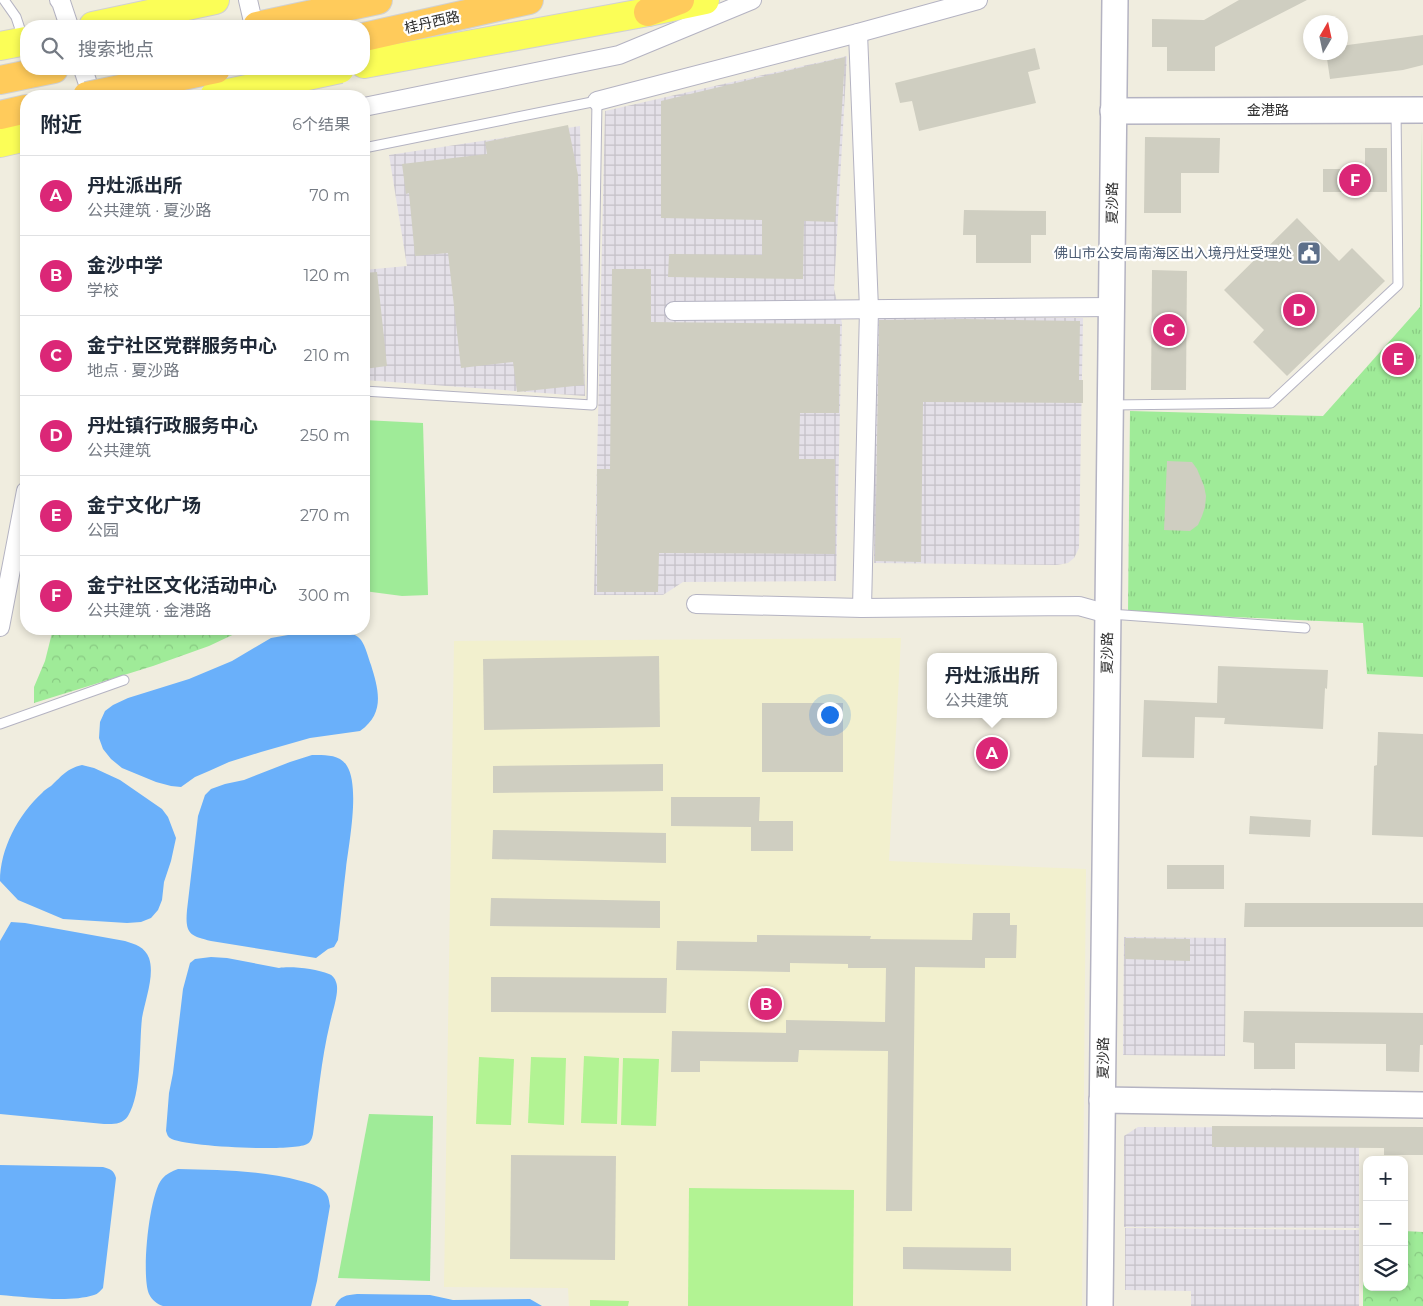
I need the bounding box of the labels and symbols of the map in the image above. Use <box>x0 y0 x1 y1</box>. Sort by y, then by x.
street label: 桂丹西路 <box>403 7 461 37</box>
north arrow <box>1303 15 1348 60</box>
street label: 金港路 <box>1247 101 1289 119</box>
pin: F <box>1339 161 1371 199</box>
street label: 夏沙路 <box>1103 182 1121 224</box>
public building icon: 佛山市公安局南海区出入境丹灶受理处 <box>1296 240 1322 266</box>
place label: 佛山市公安局南海区出入境丹灶受理处 <box>1054 244 1292 262</box>
pin: D <box>1283 291 1315 329</box>
pin: C <box>1153 311 1185 349</box>
pin: E <box>1382 340 1414 378</box>
street label: 夏沙路 <box>1098 632 1116 674</box>
your location <box>817 702 843 728</box>
pin: A <box>976 734 1008 772</box>
pin: B <box>750 985 782 1023</box>
street label: 夏沙路 <box>1094 1037 1112 1079</box>

